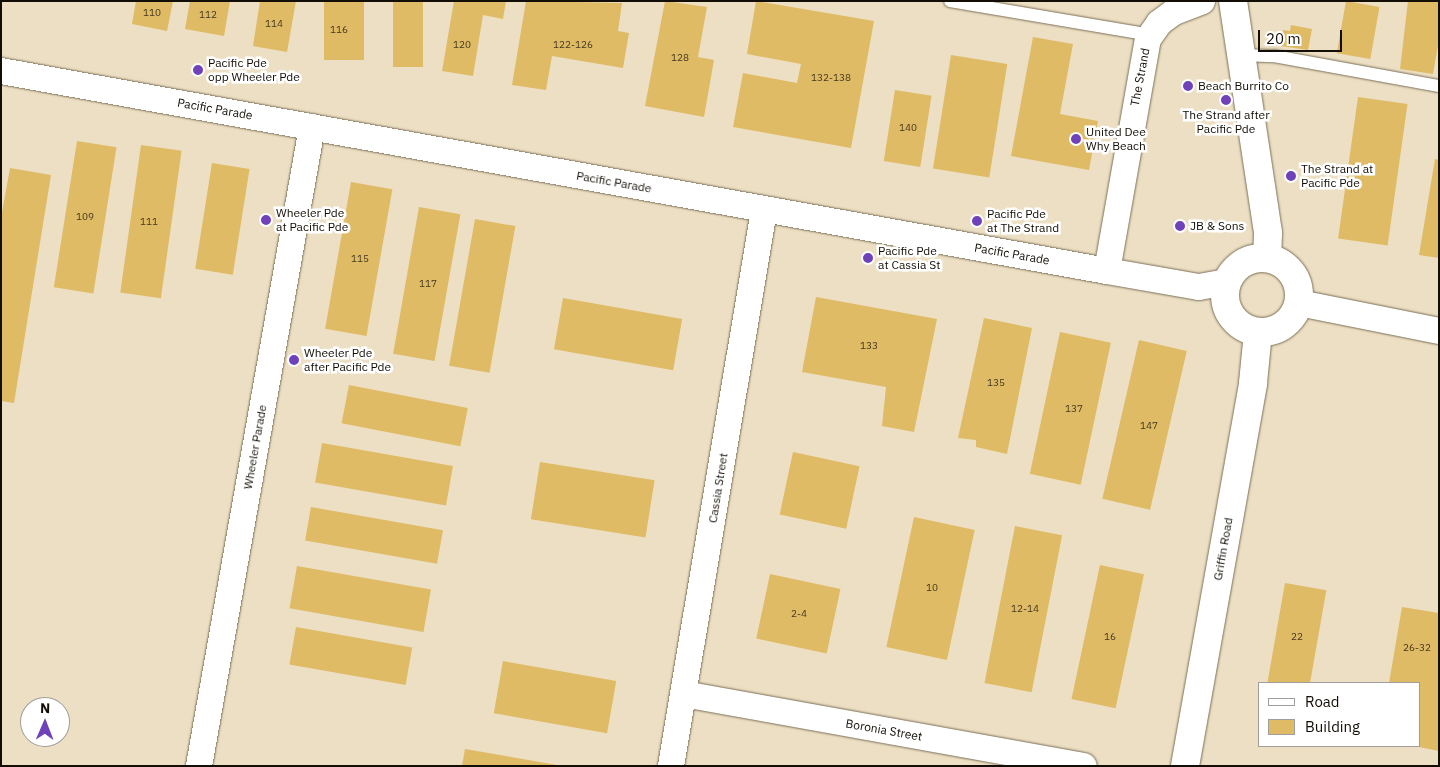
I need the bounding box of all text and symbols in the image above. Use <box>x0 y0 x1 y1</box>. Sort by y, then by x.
house number: 110 <box>143 7 161 19</box>
house number: 112 <box>199 9 217 21</box>
house number: 114 <box>265 18 283 30</box>
scale bar <box>1260 20 1344 52</box>
house number: 116 <box>330 24 348 36</box>
text: 20 m <box>1266 29 1301 48</box>
house number: 120 <box>453 39 471 51</box>
house number: 122-126 <box>553 39 593 51</box>
street label: The Strand <box>1127 47 1153 107</box>
house number: 128 <box>671 52 689 64</box>
place label: Pacific Pde opp Wheeler Pde <box>208 56 300 84</box>
marker: Pacific Pde opp Wheeler Pde <box>192 64 204 76</box>
house number: 132-138 <box>811 72 851 84</box>
place label: Beach Burrito Co <box>1198 79 1289 93</box>
marker: Beach Burrito Co <box>1182 80 1194 92</box>
marker: The Strand after Pacific Pde <box>1220 94 1232 106</box>
street label: Pacific Parade <box>176 95 254 123</box>
place label: The Strand after Pacific Pde <box>1182 108 1270 136</box>
house number: 140 <box>899 122 917 134</box>
place label: United Dee Why Beach <box>1086 125 1146 153</box>
marker: United Dee Why Beach <box>1070 133 1082 145</box>
place label: The Strand at Pacific Pde <box>1301 162 1373 190</box>
street label: Pacific Parade <box>575 168 653 196</box>
marker: The Strand at Pacific Pde <box>1285 170 1297 182</box>
place label: Wheeler Pde at Pacific Pde <box>276 206 348 234</box>
place label: Pacific Pde at The Strand <box>987 207 1059 235</box>
house number: 109 <box>76 211 94 223</box>
marker: Wheeler Pde at Pacific Pde <box>260 214 272 226</box>
marker: Pacific Pde at The Strand <box>971 215 983 227</box>
house number: 111 <box>140 216 158 228</box>
place label: JB & Sons <box>1190 219 1244 233</box>
marker: JB & Sons <box>1174 220 1186 232</box>
street label: Pacific Parade <box>973 240 1051 268</box>
place label: Pacific Pde at Cassia St <box>878 244 940 272</box>
marker: Pacific Pde at Cassia St <box>862 252 874 264</box>
house number: 115 <box>351 253 369 265</box>
house number: 117 <box>419 278 437 290</box>
house number: 133 <box>860 340 878 352</box>
place label: Wheeler Pde after Pacific Pde <box>304 346 391 374</box>
marker: Wheeler Pde after Pacific Pde <box>288 354 300 366</box>
house number: 135 <box>987 377 1005 389</box>
house number: 137 <box>1065 403 1083 415</box>
street label: Wheeler Parade <box>240 404 270 490</box>
house number: 147 <box>1140 420 1158 432</box>
street label: Cassia Street <box>705 452 731 524</box>
street label: Griffin Road <box>1210 516 1236 582</box>
house number: 10 <box>926 582 938 594</box>
house number: 12-14 <box>1011 603 1039 615</box>
house number: 2-4 <box>791 608 807 620</box>
house number: 16 <box>1104 631 1116 643</box>
house number: 22 <box>1291 631 1303 643</box>
house number: 26-32 <box>1403 642 1431 654</box>
legend <box>1258 682 1420 747</box>
text: Road <box>1305 692 1340 711</box>
north arrow <box>20 697 70 747</box>
text: N <box>40 699 50 717</box>
street label: Boronia Street <box>845 716 923 744</box>
text: Building <box>1305 717 1360 736</box>

